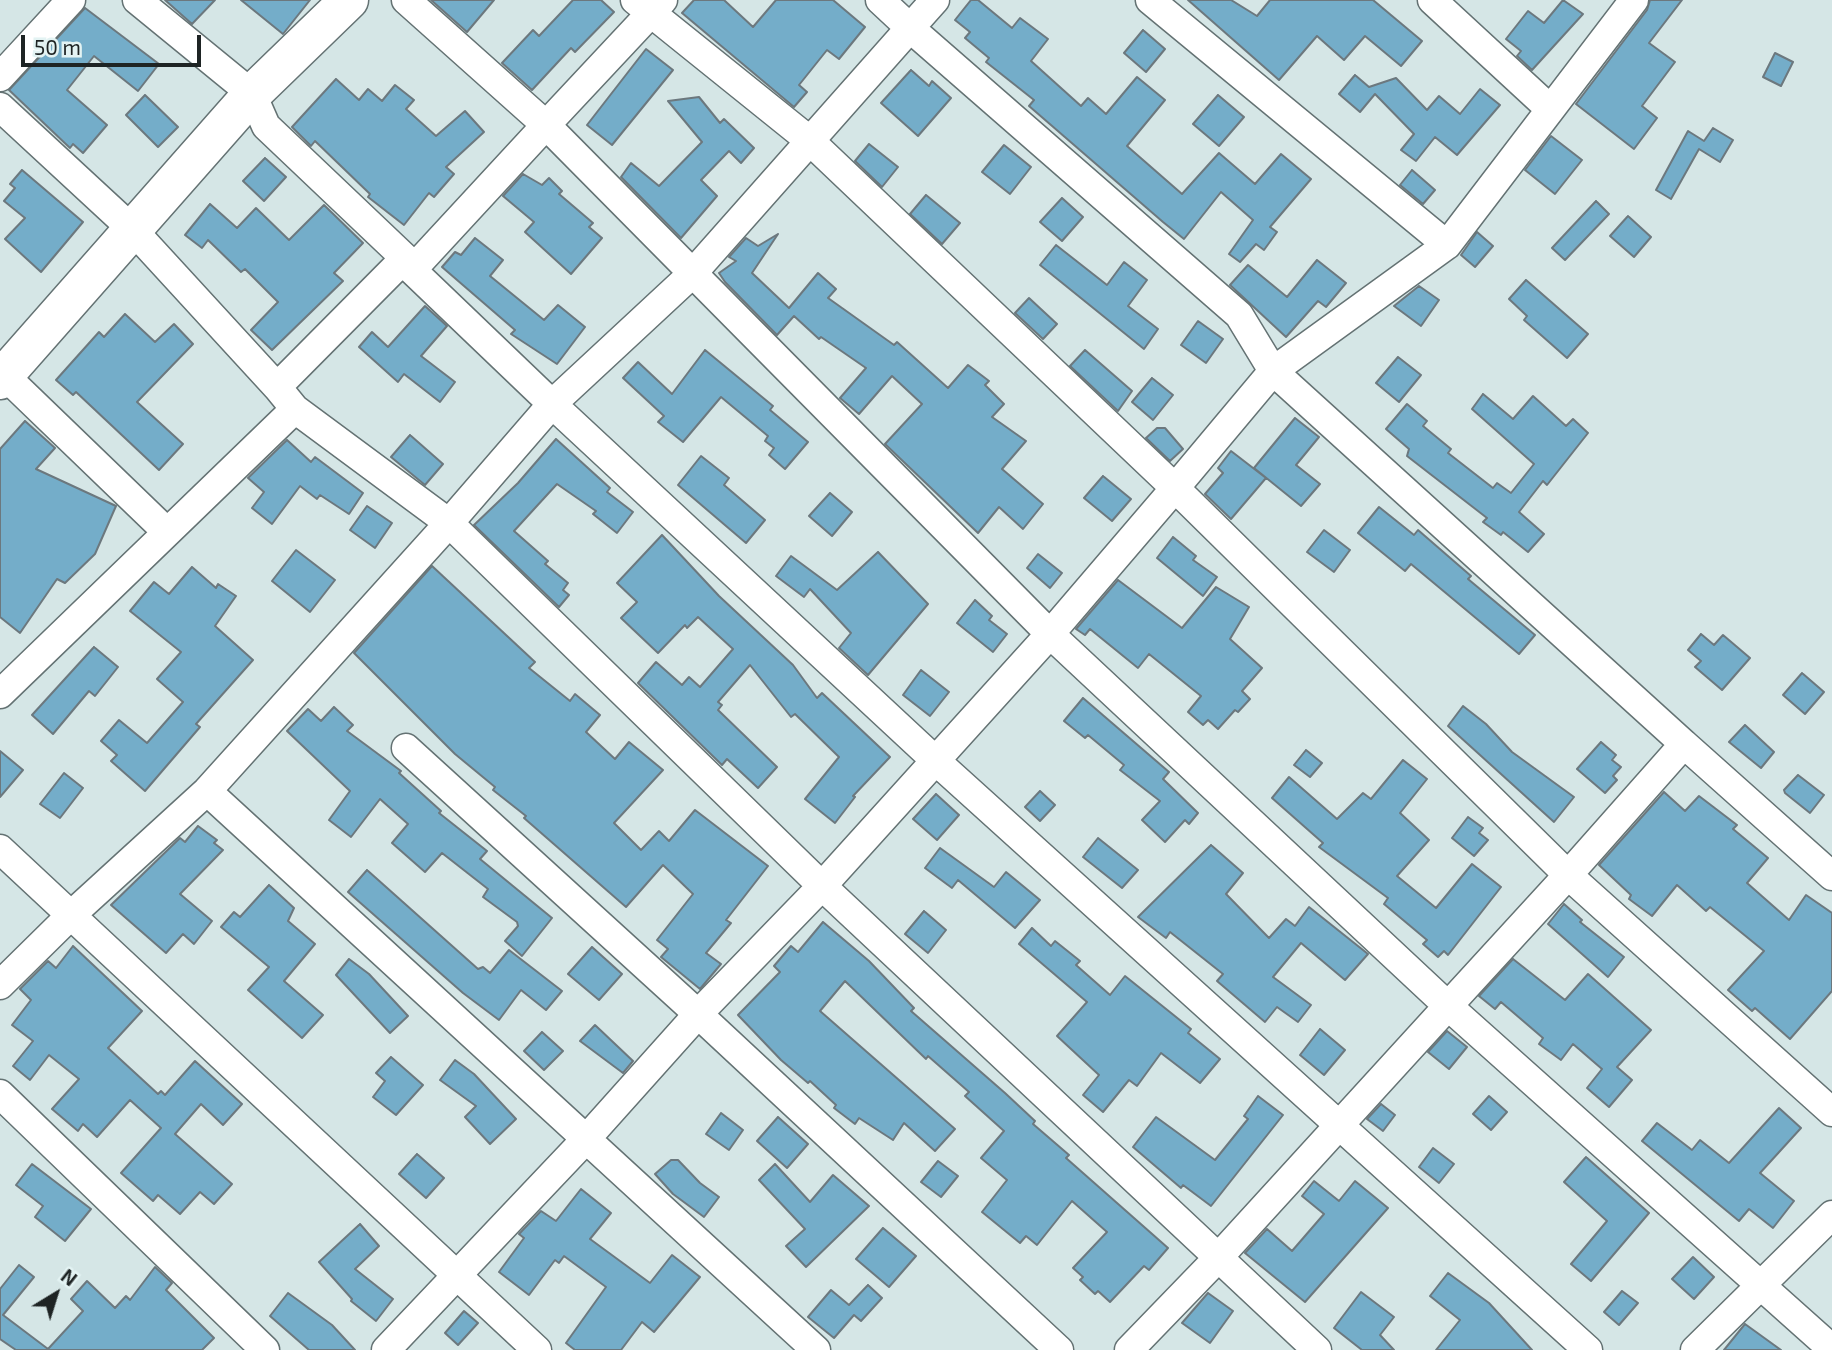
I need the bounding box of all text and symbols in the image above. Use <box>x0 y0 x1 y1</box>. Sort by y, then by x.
scale bar <box>24 21 205 65</box>
text: 50 m <box>34 34 81 59</box>
north arrow <box>21 1259 91 1329</box>
text: N <box>57 1264 82 1290</box>

